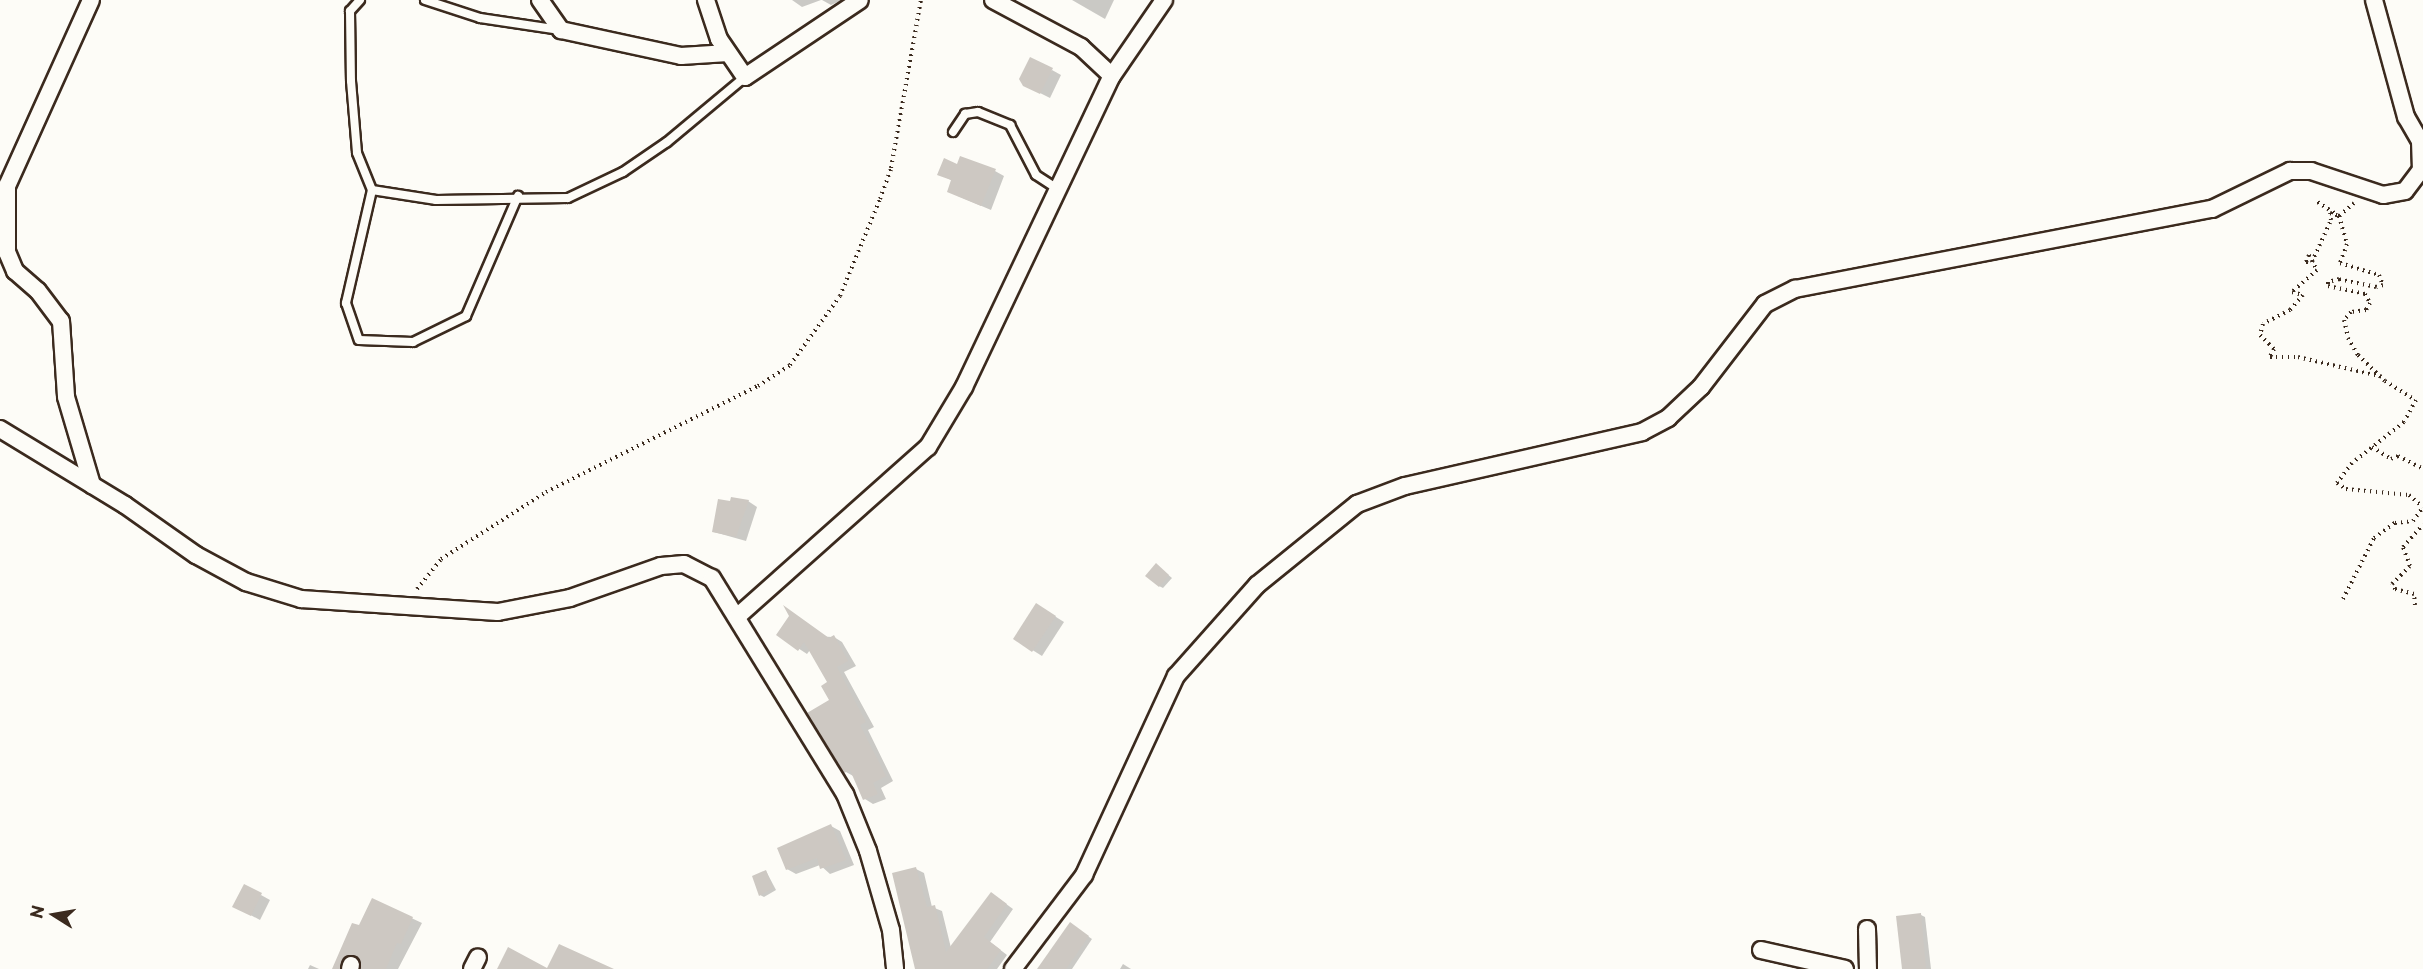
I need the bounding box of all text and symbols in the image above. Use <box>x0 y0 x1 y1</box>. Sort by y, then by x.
north arrow <box>24 885 84 945</box>
text: N <box>23 903 49 920</box>

